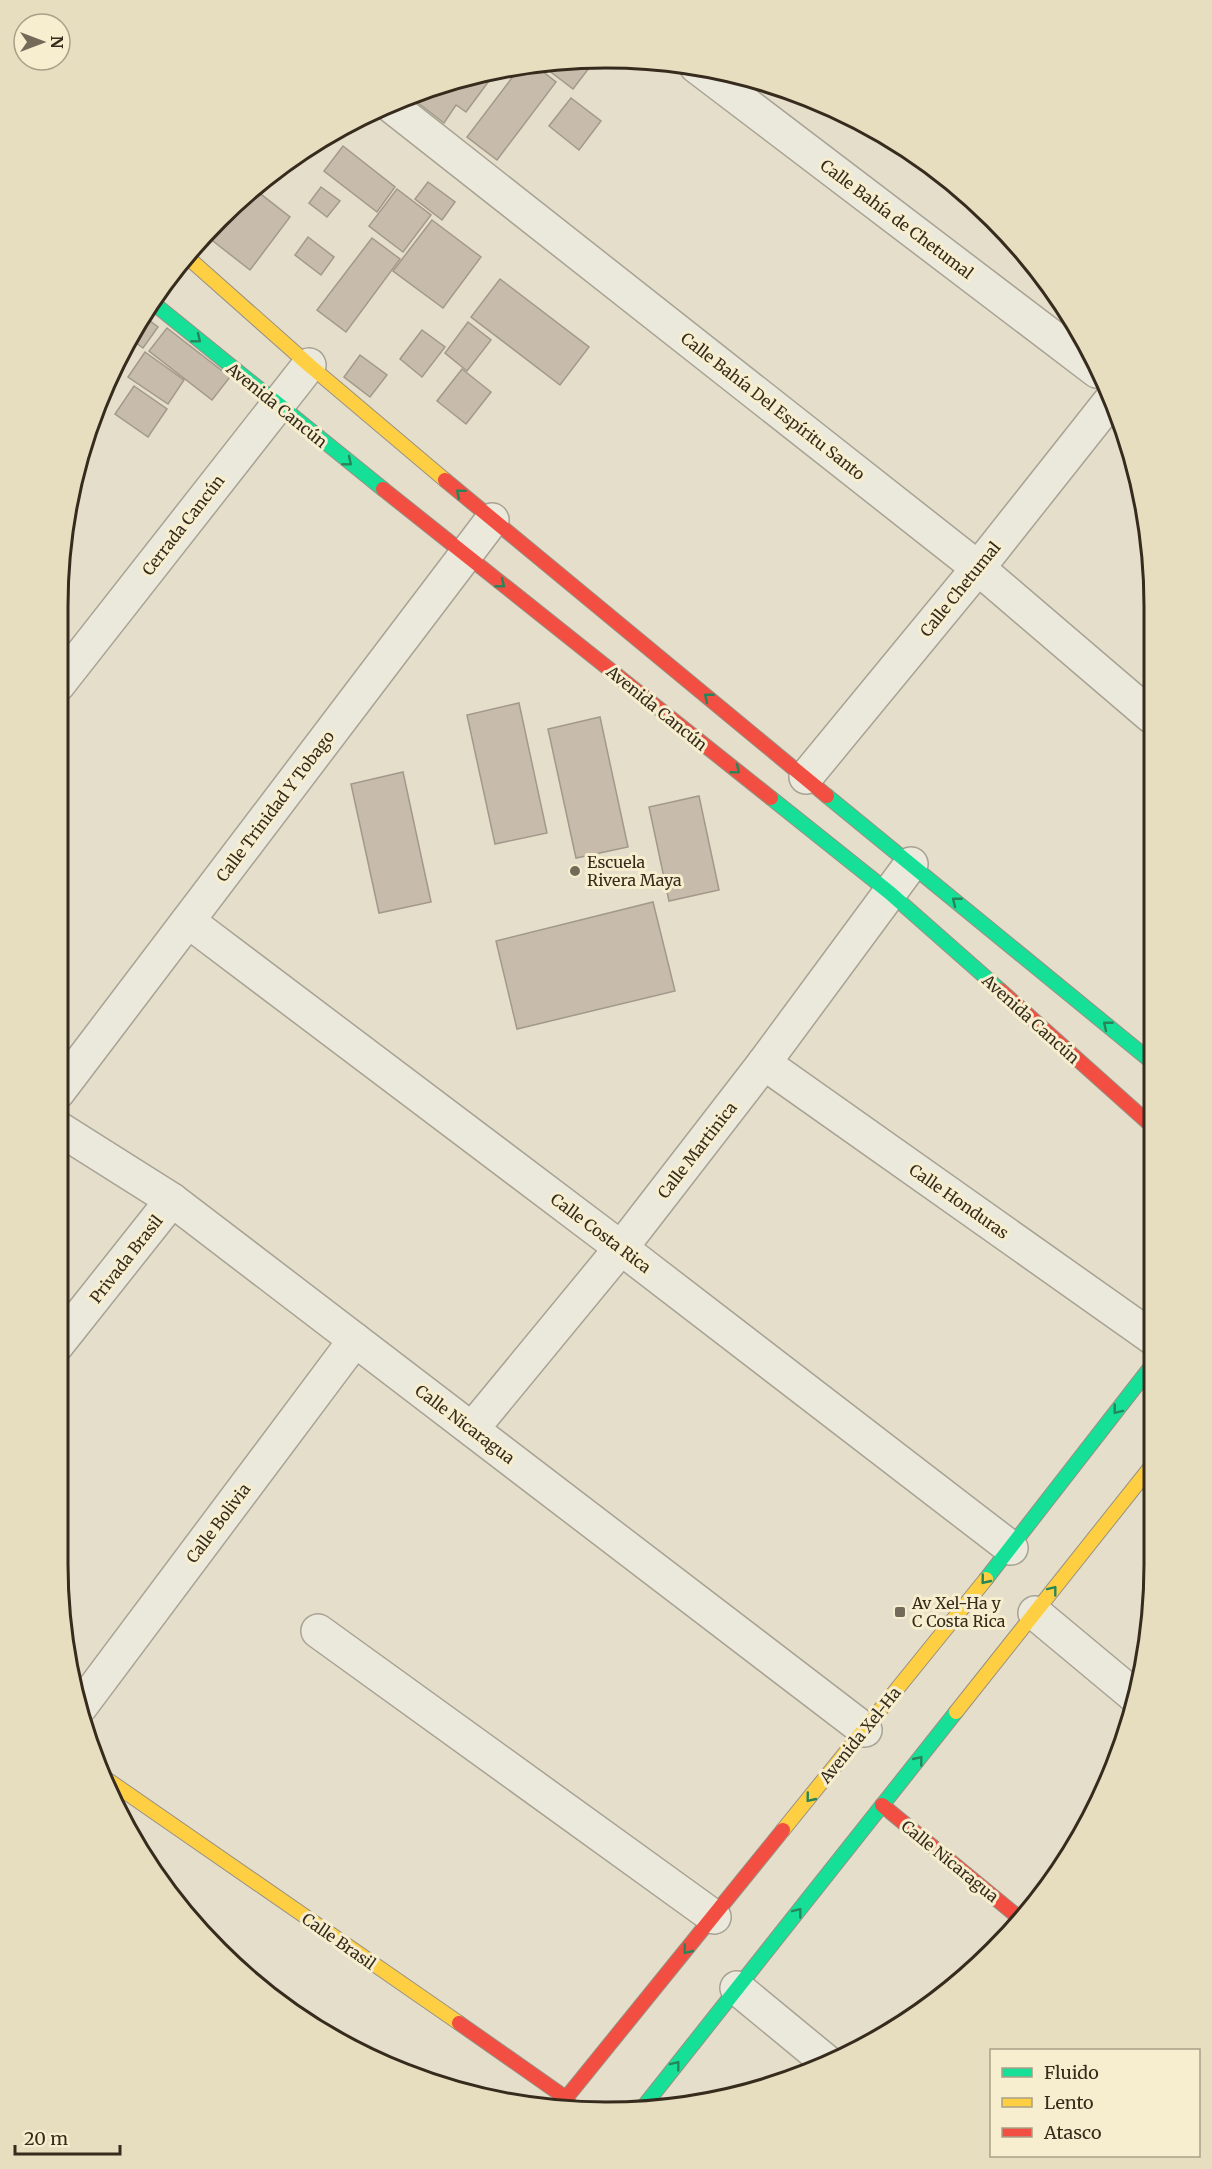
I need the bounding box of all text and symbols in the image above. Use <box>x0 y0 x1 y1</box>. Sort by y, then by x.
north arrow <box>12 12 72 72</box>
text: N <box>47 36 67 49</box>
street label: Calle Bahía de Chetumal <box>817 155 977 283</box>
street label: Calle Bahía Del Espíritu Santo <box>677 328 869 484</box>
one-way arrow <box>190 332 201 343</box>
street label: Avenida Cancún <box>222 358 332 452</box>
one-way arrow <box>342 454 353 465</box>
street label: Cerrada Cancún <box>138 470 229 579</box>
one-way arrow <box>456 490 467 501</box>
street label: Calle Chetumal <box>916 537 1004 641</box>
one-way arrow <box>494 576 505 587</box>
street label: Avenida Cancún <box>602 661 712 755</box>
one-way arrow <box>704 693 715 704</box>
street label: Calle Trinidad Y Tobago <box>212 727 338 885</box>
one-way arrow <box>729 763 740 774</box>
place label: Escuela Rivera Maya <box>587 852 682 890</box>
marker: Escuela Rivera Maya <box>568 864 582 878</box>
one-way arrow <box>952 897 963 908</box>
street label: Avenida Cancún <box>978 969 1084 1068</box>
one-way arrow <box>1103 1021 1114 1032</box>
street label: Calle Martinica <box>653 1097 741 1202</box>
street label: Calle Honduras <box>905 1159 1013 1243</box>
street label: Calle Costa Rica <box>547 1189 655 1277</box>
street label: Privada Brasil <box>85 1211 167 1307</box>
street label: Calle Nicaragua <box>411 1380 519 1468</box>
one-way arrow <box>1114 1403 1125 1414</box>
street label: Calle Bolivia <box>182 1479 255 1567</box>
one-way arrow <box>981 1574 992 1585</box>
one-way arrow <box>1046 1586 1057 1597</box>
place label: Av Xel-Ha y C Costa Rica <box>911 1593 1006 1631</box>
marker: Av Xel-Ha y C Costa Rica <box>893 1605 907 1619</box>
street label: Avenida Xel-Ha <box>814 1683 905 1788</box>
one-way arrow <box>911 1755 922 1766</box>
one-way arrow <box>806 1791 817 1802</box>
street label: Calle Nicaragua <box>897 1816 1003 1907</box>
street label: Calle Brasil <box>298 1908 380 1974</box>
one-way arrow <box>790 1908 801 1919</box>
one-way arrow <box>684 1943 695 1954</box>
legend <box>990 2049 1200 2157</box>
one-way arrow <box>669 2061 680 2072</box>
text: Fluido <box>1044 2061 1099 2084</box>
text: Lento <box>1044 2091 1094 2114</box>
scale bar <box>15 2118 120 2156</box>
text: Atasco <box>1043 2121 1102 2144</box>
text: 20 m <box>24 2127 68 2150</box>

